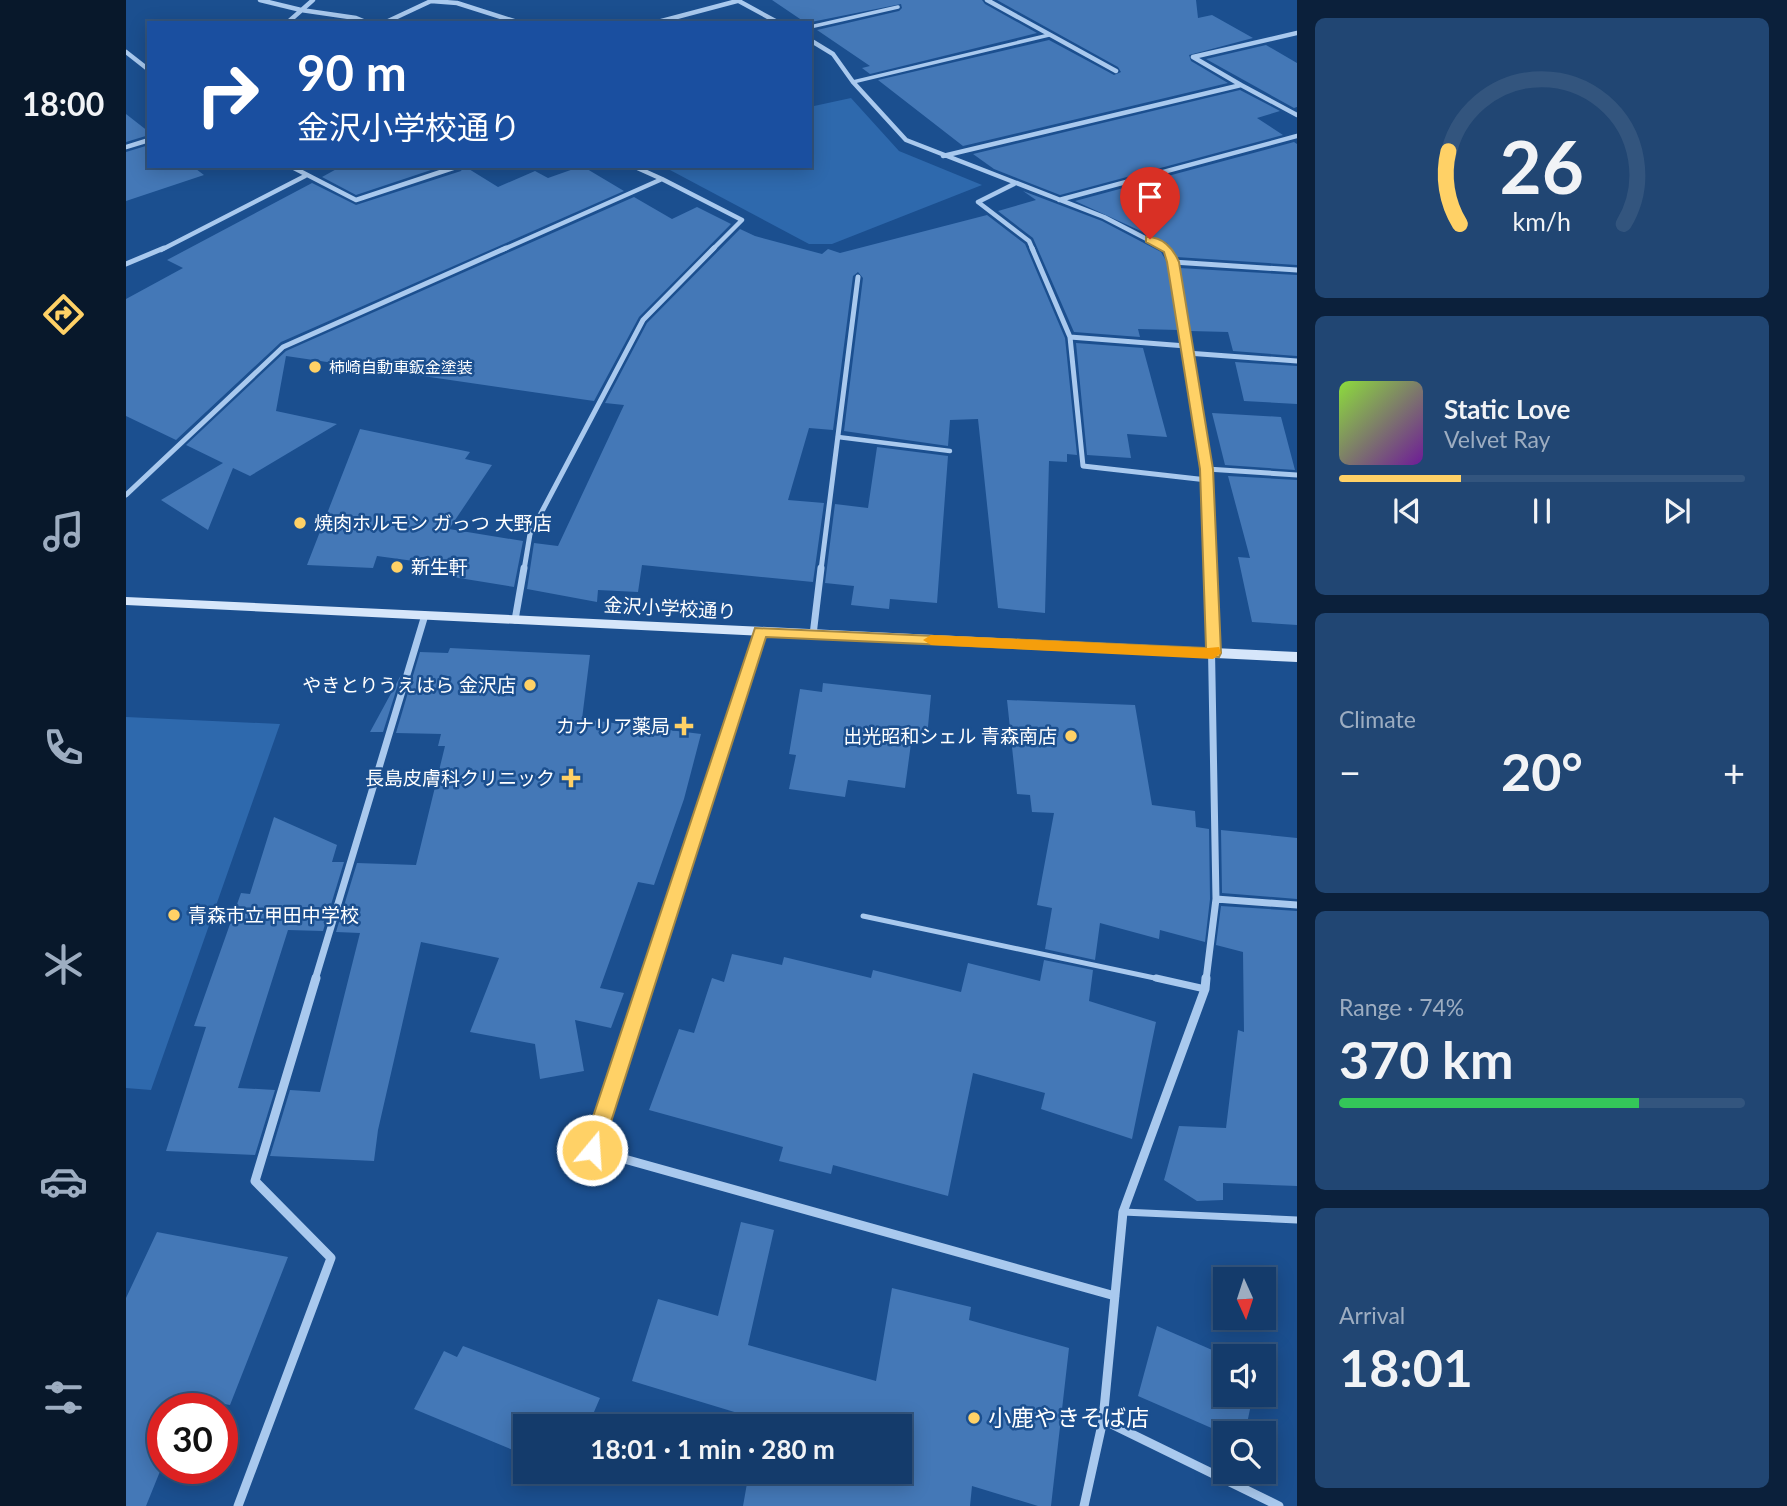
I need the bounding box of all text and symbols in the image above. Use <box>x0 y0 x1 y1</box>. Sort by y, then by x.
text: 90 m <box>297 43 407 101</box>
icon: right <box>182 49 273 140</box>
text: 18:00 <box>22 84 104 123</box>
text: 金沢小学校通り <box>297 107 521 146</box>
text: 26 <box>1500 122 1584 210</box>
pin <box>1120 167 1180 239</box>
icon: arrive <box>1131 178 1169 216</box>
text: km/h <box>1513 206 1571 236</box>
icon: directions <box>39 290 88 339</box>
place label: 柿崎自動車鈑金塗装 <box>329 357 473 376</box>
marker: 柿崎自動車鈑金塗装 <box>307 359 323 375</box>
text: Static Love <box>1444 393 1571 425</box>
text: Velvet Ray <box>1444 425 1550 453</box>
icon: previous <box>1388 492 1426 530</box>
icon: pause <box>1523 492 1561 530</box>
icon: next <box>1658 492 1696 530</box>
icon: music <box>39 507 88 556</box>
place label: 焼肉ホルモン ガっつ 大野店 <box>314 511 552 534</box>
marker: 焼肉ホルモン ガっつ 大野店 <box>292 515 308 531</box>
place label: 新生軒 <box>411 555 468 578</box>
marker: 新生軒 <box>389 559 405 575</box>
street label: 金沢小学校通り <box>603 593 737 622</box>
place label: やきとりうえはら 金沢店 <box>302 673 516 696</box>
marker: やきとりうえはら 金沢店 <box>522 677 538 693</box>
text: Climate <box>1339 705 1416 733</box>
place label: カナリア薬局 <box>556 714 670 737</box>
marker: カナリア薬局 <box>676 718 692 734</box>
icon: phone <box>39 723 88 772</box>
place label: 出光昭和シェル 青森南店 <box>843 724 1057 747</box>
marker: 出光昭和シェル 青森南店 <box>1063 728 1079 744</box>
text: 20° <box>1501 740 1583 802</box>
text: − <box>1339 749 1361 795</box>
text: + <box>1723 749 1745 795</box>
place label: 長島皮膚科クリニック <box>365 766 555 789</box>
marker: 長島皮膚科クリニック <box>561 768 581 788</box>
place label: 青森市立甲田中学校 <box>188 903 359 926</box>
marker: 青森市立甲田中学校 <box>166 907 182 923</box>
icon: climate <box>39 940 88 989</box>
text: Range · 74% <box>1339 993 1464 1021</box>
text: 370 km <box>1339 1028 1513 1090</box>
position arrow <box>555 1113 629 1187</box>
icon: car <box>39 1157 88 1206</box>
north arrow <box>1213 1267 1276 1330</box>
map controls <box>1213 1267 1276 1484</box>
text: Arrival <box>1339 1301 1405 1329</box>
text: 18:01 <box>1339 1336 1473 1398</box>
button: sound <box>1213 1344 1276 1407</box>
icon: filters <box>39 1373 88 1422</box>
speed limit sign: 30 <box>147 1393 238 1484</box>
place label: 小鹿やきそば店 <box>988 1403 1149 1431</box>
marker: 小鹿やきそば店 <box>966 1410 982 1426</box>
button: search <box>1213 1421 1276 1484</box>
text: 18:01 · 1 min · 280 m <box>590 1433 835 1465</box>

